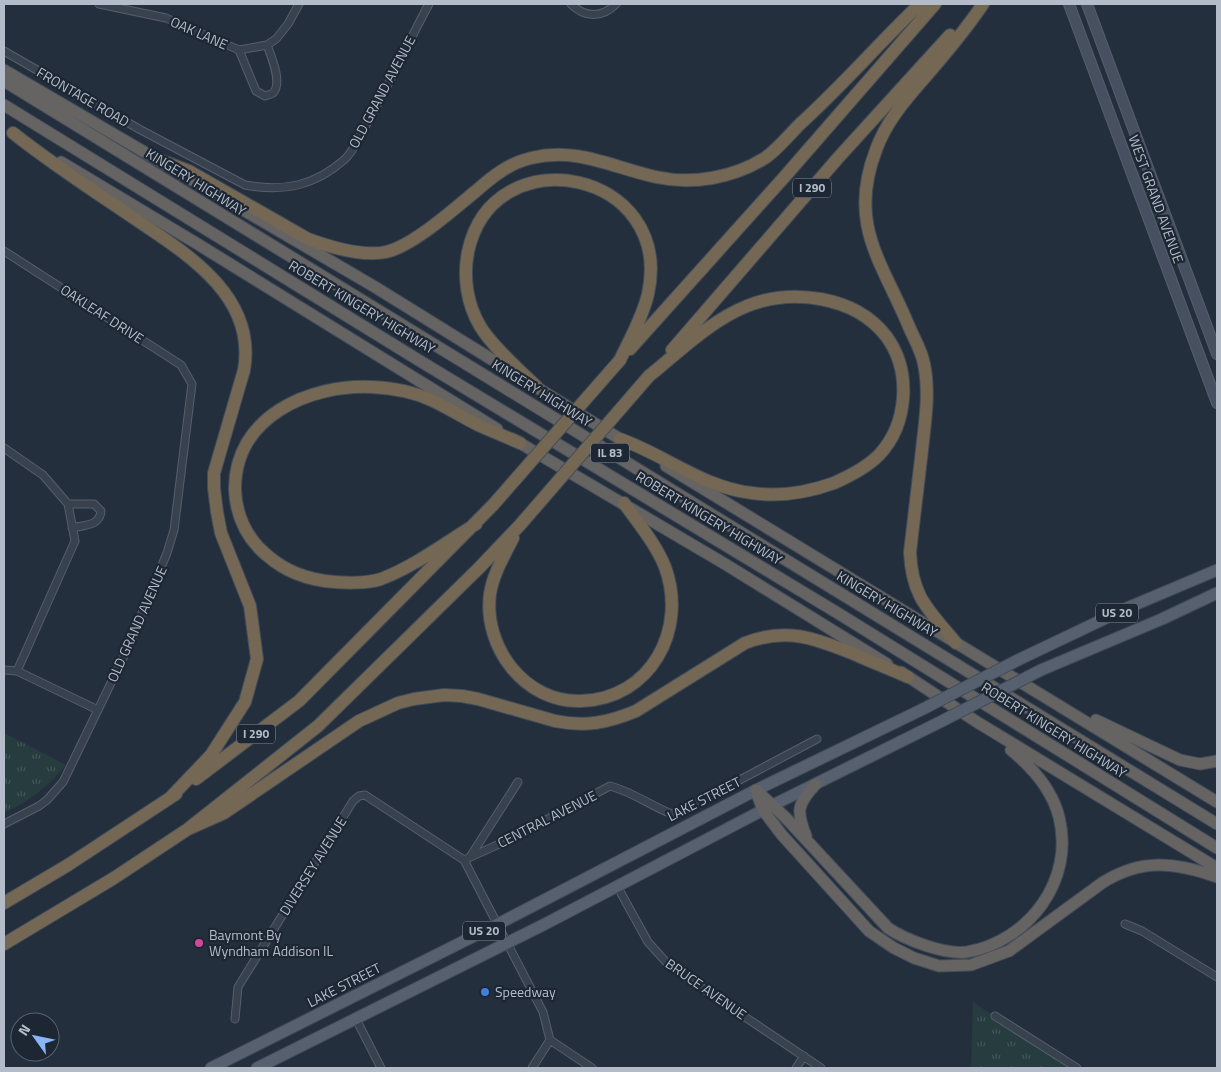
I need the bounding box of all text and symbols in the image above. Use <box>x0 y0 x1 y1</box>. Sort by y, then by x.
street label: OAK LANE <box>167 11 231 55</box>
street label: OLD GRAND AVENUE <box>343 31 420 152</box>
street label: FRONTAGE ROAD <box>33 61 134 132</box>
street label: WEST GRAND AVENUE <box>1123 132 1190 266</box>
street label: KINGERY HIGHWAY <box>142 142 251 221</box>
road number: I 290 <box>793 178 831 198</box>
street label: ROBERT KINGERY HIGHWAY <box>285 254 440 359</box>
street label: OAKLEAF DRIVE <box>56 279 148 349</box>
street label: KINGERY HIGHWAY <box>488 353 597 432</box>
road number: IL 83 <box>591 443 629 462</box>
street label: ROBERT KINGERY HIGHWAY <box>632 465 787 570</box>
street label: OLD GRAND AVENUE <box>101 562 172 685</box>
street label: KINGERY HIGHWAY <box>833 565 942 642</box>
road number: US 20 <box>1096 604 1138 622</box>
street label: ROBERT KINGERY HIGHWAY <box>978 676 1131 783</box>
road number: I 290 <box>237 724 275 744</box>
street label: LAKE STREET <box>663 771 745 826</box>
street label: CENTRAL AVENUE <box>493 784 600 853</box>
street label: DIVERSEY AVENUE <box>274 812 352 919</box>
road number: US 20 <box>463 921 505 940</box>
place label: Baymont By Wyndham Addison IL <box>209 924 333 961</box>
marker: Baymont By Wyndham Addison IL <box>193 937 205 949</box>
street label: BRUCE AVENUE <box>661 953 751 1025</box>
street label: LAKE STREET <box>303 957 385 1012</box>
place label: Speedway <box>495 981 556 1002</box>
marker: Speedway <box>479 986 491 998</box>
north arrow <box>10 1012 60 1062</box>
text: N <box>12 1020 35 1039</box>

